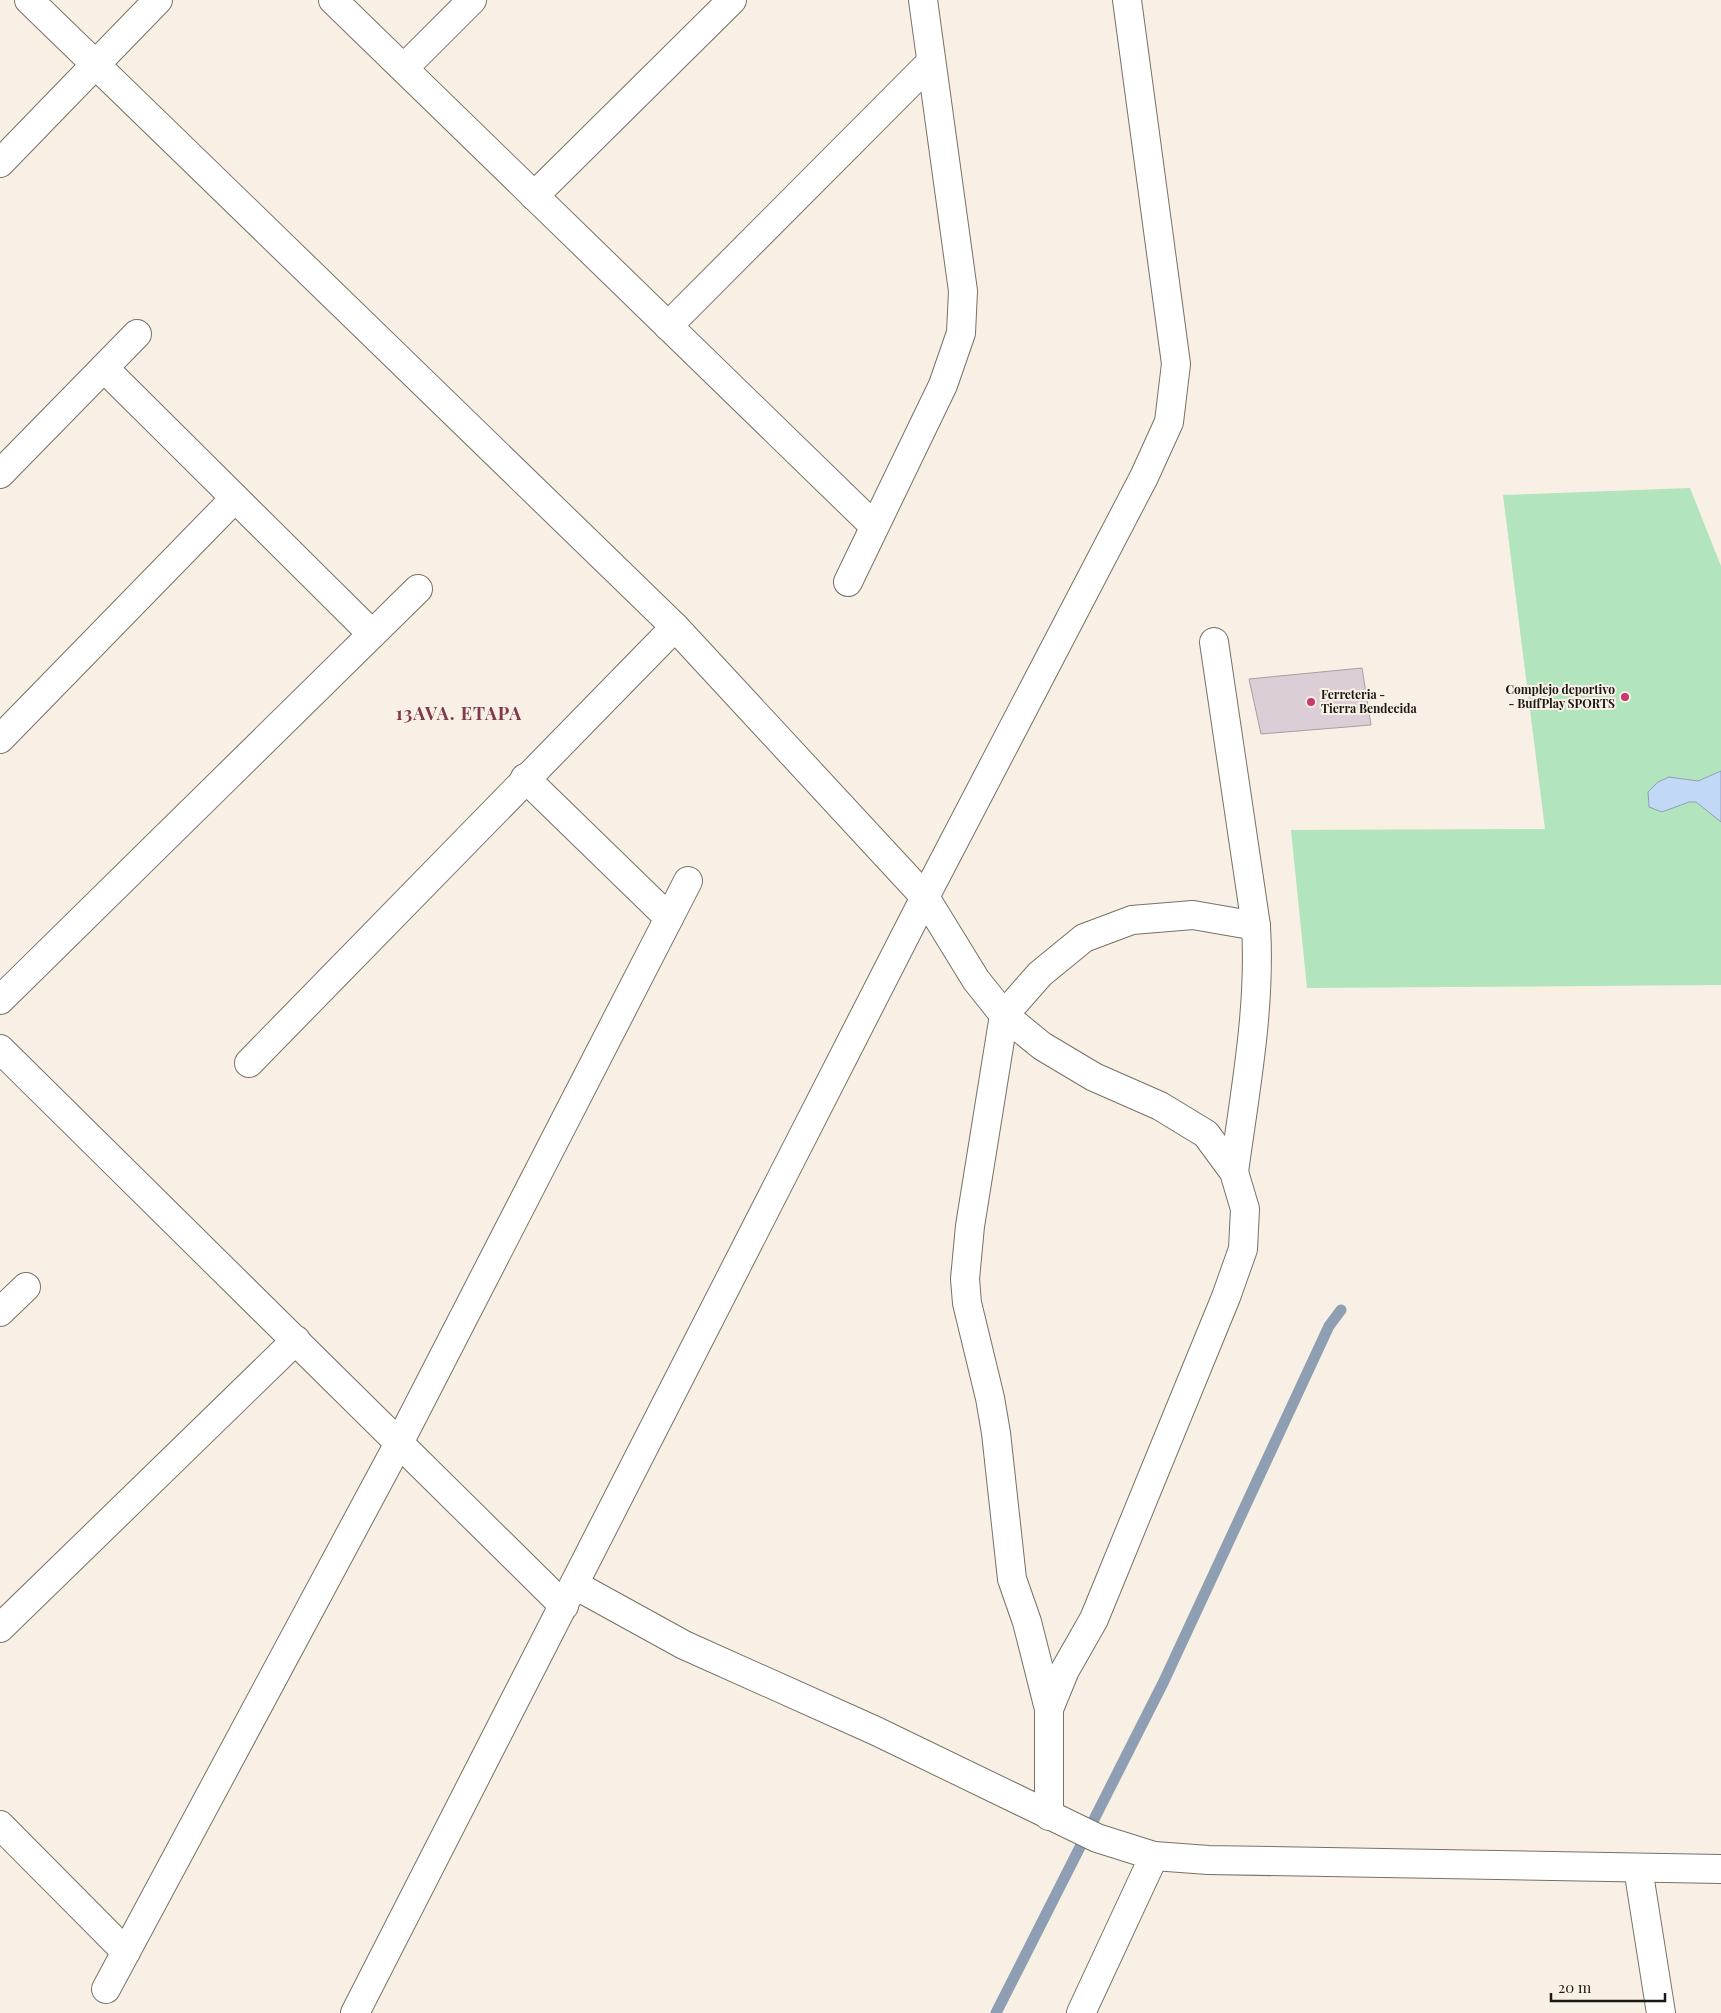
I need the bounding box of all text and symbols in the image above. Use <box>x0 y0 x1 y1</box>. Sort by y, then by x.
place label: Complejo deportivo - BuffPlay SPORTS <box>1505 681 1615 711</box>
place label: Ferreteria - Tierra Bendecida <box>1321 686 1417 716</box>
marker: Complejo deportivo - BuffPlay SPORTS <box>1619 691 1631 703</box>
marker: Ferreteria - Tierra Bendecida <box>1305 696 1317 708</box>
district label: 13AVA. ETAPA <box>396 701 522 725</box>
scale bar <box>1551 1970 1665 2002</box>
text: 20 m <box>1558 1977 1592 1997</box>

